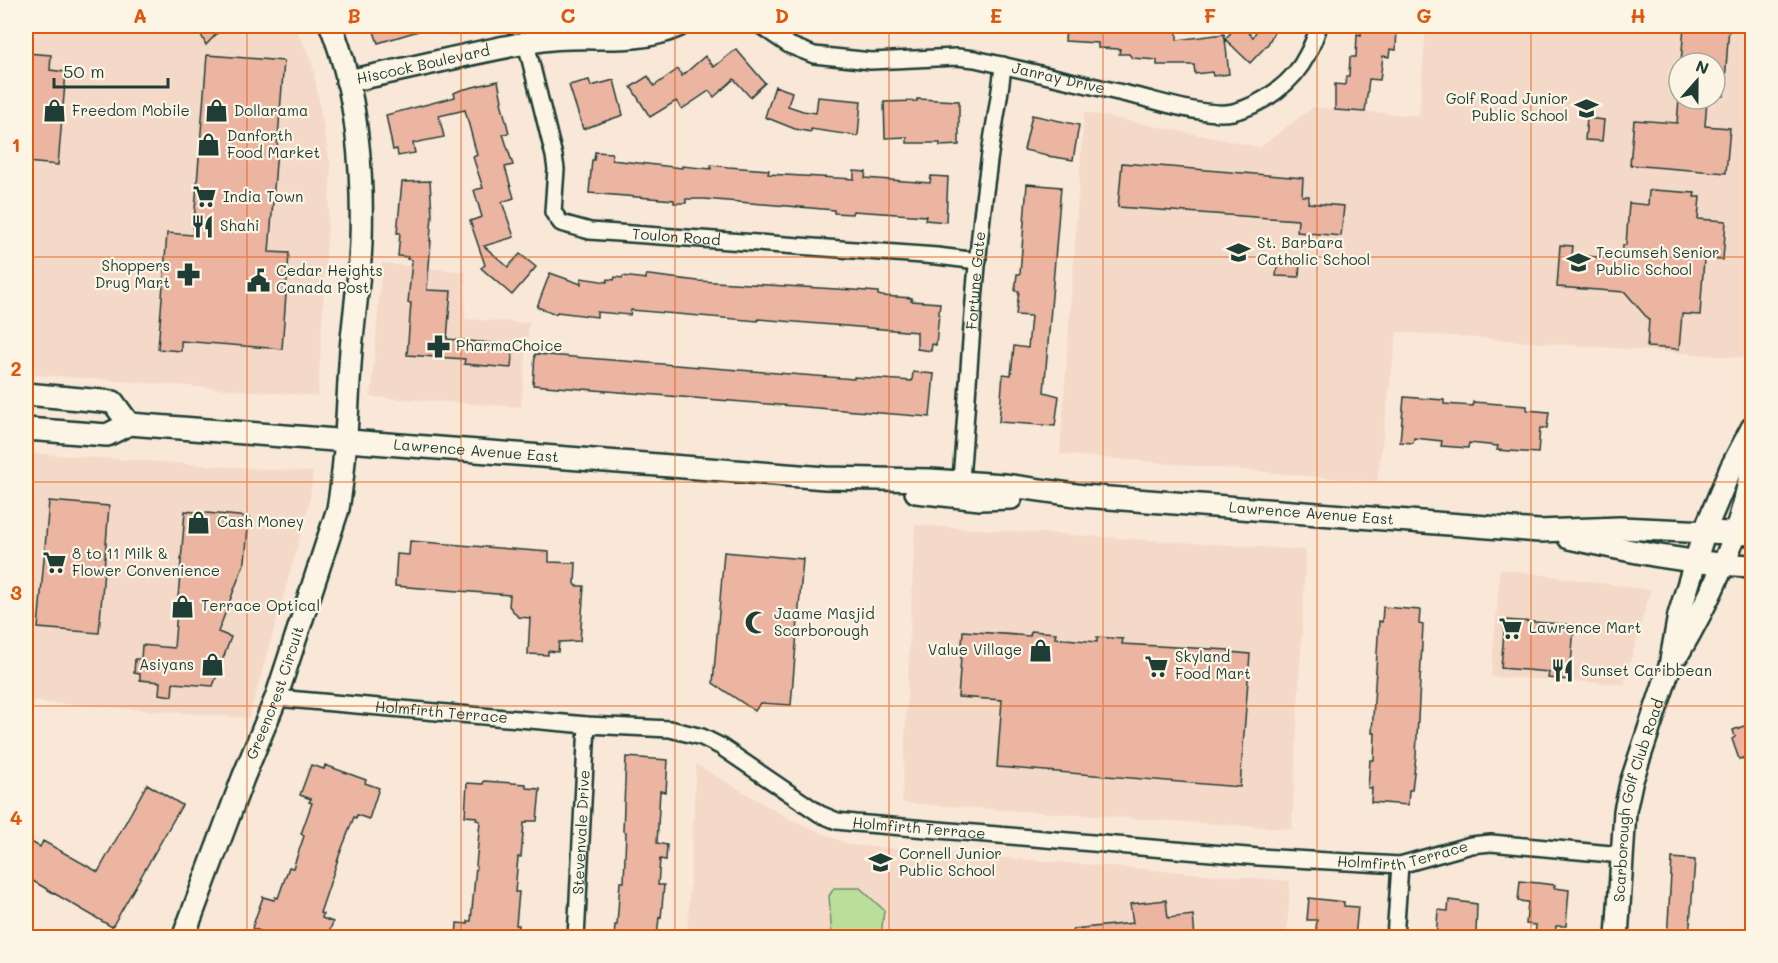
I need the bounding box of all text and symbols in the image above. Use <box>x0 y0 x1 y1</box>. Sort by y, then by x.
text: A <box>133 2 147 28</box>
text: B <box>347 2 361 28</box>
text: C <box>561 2 576 28</box>
text: D <box>775 2 789 28</box>
text: E <box>990 2 1002 28</box>
text: F <box>1204 2 1217 28</box>
text: G <box>1416 2 1432 28</box>
text: H <box>1630 2 1646 28</box>
street label: Hiscock Boulevard <box>355 39 491 88</box>
scale bar <box>54 51 168 89</box>
north arrow <box>1667 51 1727 111</box>
text: N <box>1693 55 1712 79</box>
street label: Janray Drive <box>1010 57 1107 98</box>
text: 50 m <box>63 59 105 83</box>
place label: Golf Road Junior Public School <box>1446 88 1568 125</box>
school or university icon: Golf Road Junior Public School <box>1573 95 1599 121</box>
shop icon: Freedom Mobile <box>41 98 67 124</box>
shop icon: Dollarama <box>203 98 229 124</box>
place label: Freedom Mobile <box>72 100 190 120</box>
place label: Dollarama <box>234 100 308 120</box>
place label: Danforth Food Market <box>227 125 320 162</box>
text: 1 <box>12 131 20 157</box>
shop icon: Danforth Food Market <box>196 132 222 158</box>
supermarket icon: India Town <box>192 184 218 210</box>
place label: India Town <box>223 186 303 206</box>
restaurant icon: Shahi <box>189 213 215 239</box>
place label: Shahi <box>220 215 259 235</box>
street label: Toulon Road <box>632 223 721 249</box>
street label: Fortune Gate <box>961 230 989 330</box>
place label: St. Barbara Catholic School <box>1257 232 1370 269</box>
school or university icon: St. Barbara Catholic School <box>1226 239 1252 265</box>
place label: Tecumseh Senior Public School <box>1596 242 1720 279</box>
school or university icon: Tecumseh Senior Public School <box>1565 249 1591 275</box>
place label: Shoppers Drug Mart <box>95 255 170 292</box>
place label: Cedar Heights Canada Post <box>276 260 383 297</box>
pharmacy icon: Shoppers Drug Mart <box>175 262 201 288</box>
public building icon: Cedar Heights Canada Post <box>245 267 271 293</box>
pharmacy icon: PharmaChoice <box>425 333 451 359</box>
place label: PharmaChoice <box>456 335 563 355</box>
text: 2 <box>10 355 22 381</box>
street label: Lawrence Avenue East <box>393 434 560 466</box>
street label: Lawrence Avenue East <box>1228 496 1395 529</box>
shop icon: Cash Money <box>186 509 212 535</box>
place label: Cash Money <box>217 511 304 531</box>
place label: 8 to 11 Milk & Flower Convenience <box>72 543 220 580</box>
supermarket icon: 8 to 11 Milk & Flower Convenience <box>41 550 67 576</box>
text: 3 <box>10 579 22 605</box>
shop icon: Terrace Optical <box>170 593 196 619</box>
place label: Terrace Optical <box>201 595 320 615</box>
place label: Jaame Masjid Scarborough <box>774 603 875 640</box>
mosque icon: Jaame Masjid Scarborough <box>743 610 769 636</box>
supermarket icon: Lawrence Mart <box>1498 615 1524 641</box>
place label: Lawrence Mart <box>1529 617 1641 637</box>
street label: Greencrest Circuit <box>241 623 308 762</box>
shop icon: Value Village <box>1027 637 1053 663</box>
place label: Value Village <box>928 639 1022 659</box>
place label: Skyland Food Mart <box>1175 646 1251 683</box>
shop icon: Asiyans <box>199 652 225 678</box>
supermarket icon: Skyland Food Mart <box>1144 653 1170 679</box>
place label: Asiyans <box>139 654 194 674</box>
restaurant icon: Sunset Caribbean <box>1550 658 1576 684</box>
place label: Sunset Caribbean <box>1581 660 1712 680</box>
street label: Holmfirth Terrace <box>374 696 509 727</box>
street label: Scarborough Golf Club Road <box>1608 696 1667 903</box>
street label: Stevenvale Drive <box>567 769 594 895</box>
text: 4 <box>10 804 23 830</box>
street label: Holmfirth Terrace <box>852 812 986 843</box>
street label: Holmfirth Terrace <box>1336 835 1470 875</box>
place label: Cornell Junior Public School <box>899 843 1002 880</box>
school or university icon: Cornell Junior Public School <box>868 850 894 876</box>

